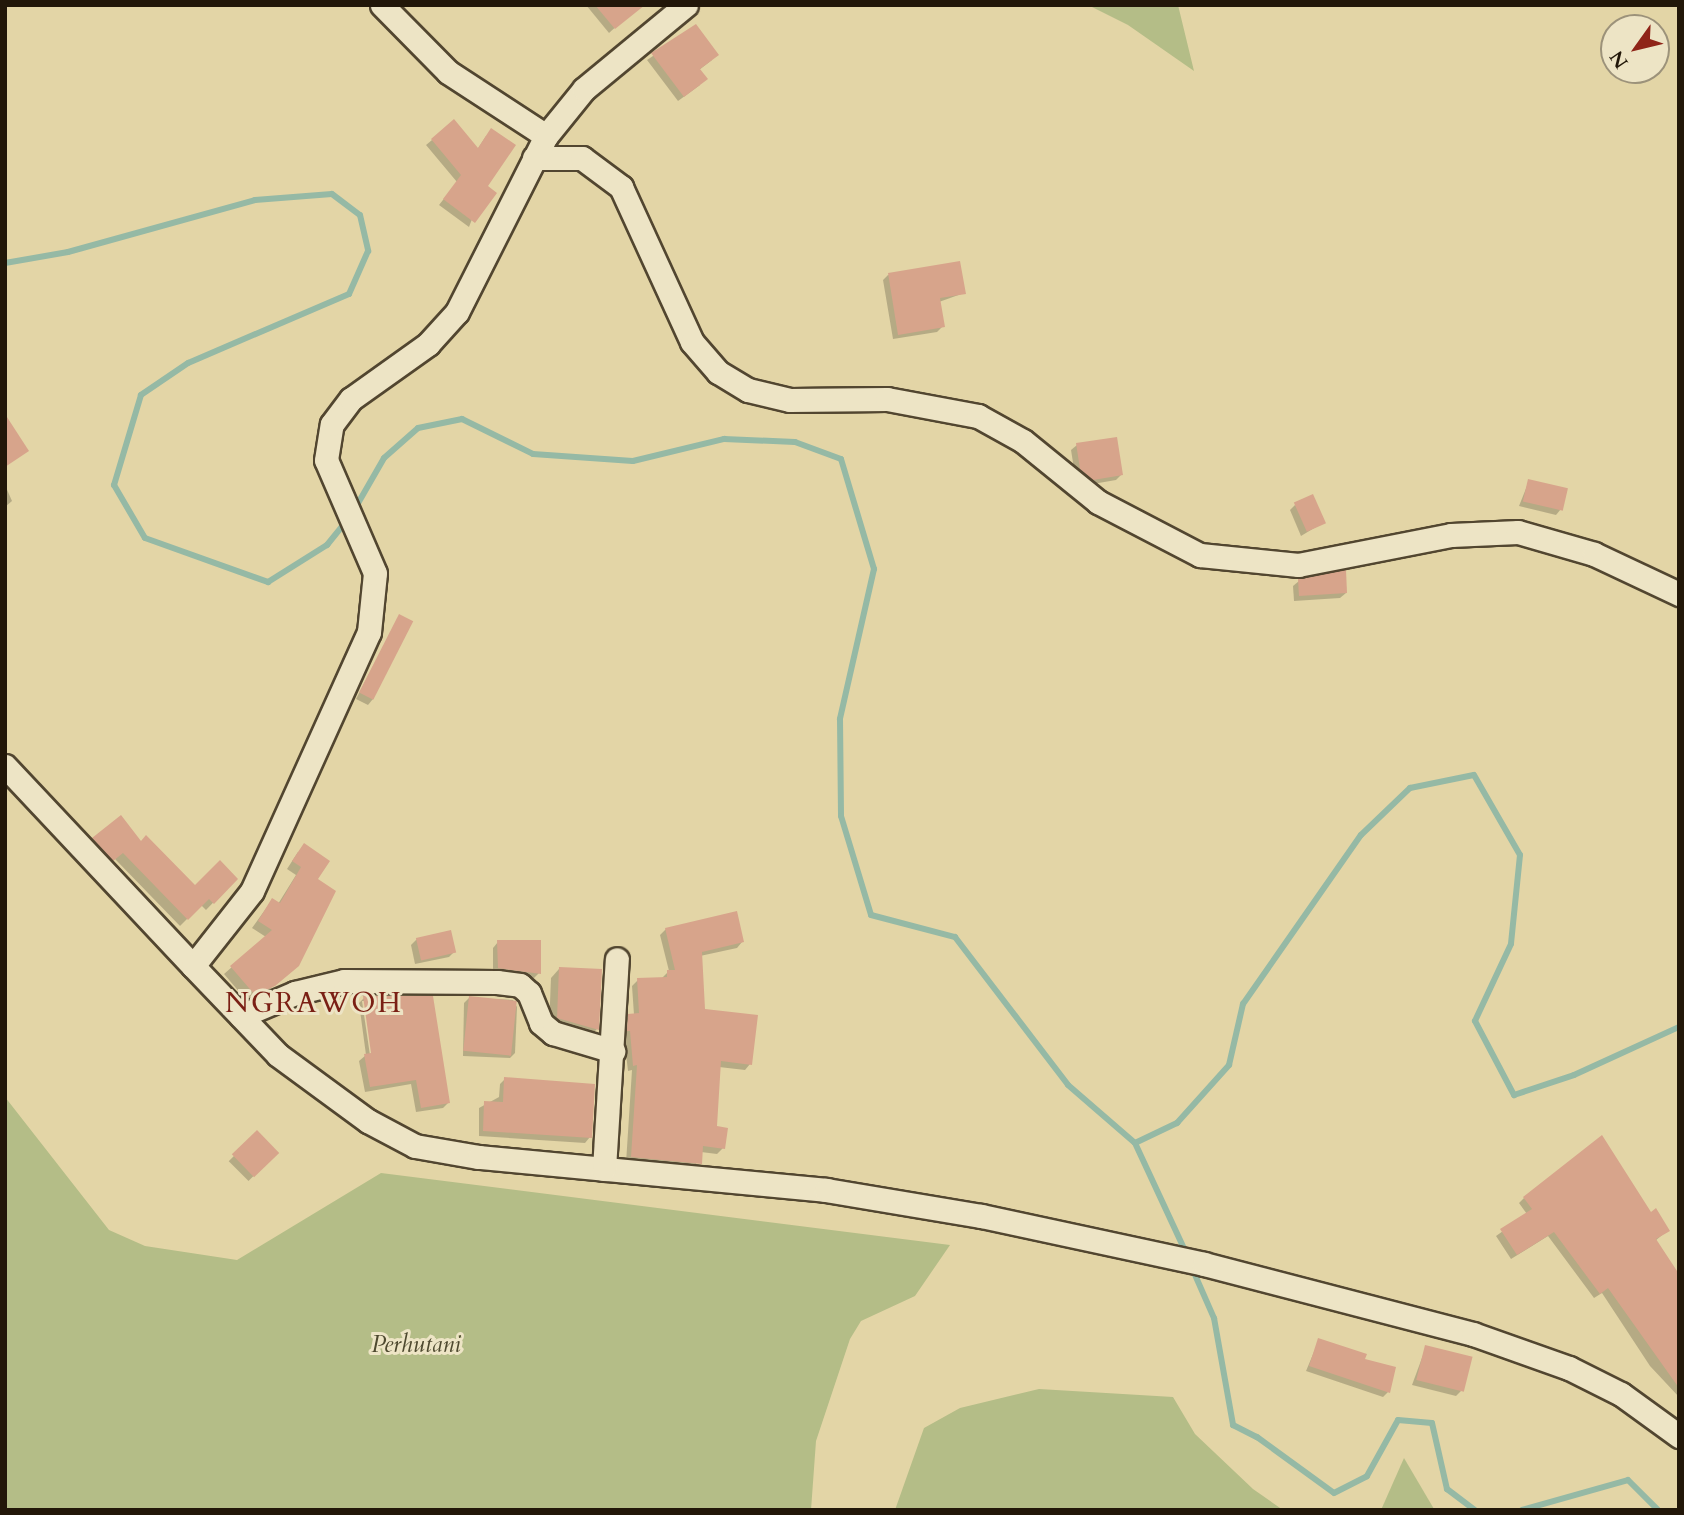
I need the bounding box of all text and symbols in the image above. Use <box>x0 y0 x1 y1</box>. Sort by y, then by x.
north arrow <box>1600 14 1670 84</box>
text: N <box>1604 46 1635 74</box>
district label: NGRAWOH <box>226 986 402 1020</box>
park label: Perhutani <box>371 1331 461 1359</box>

